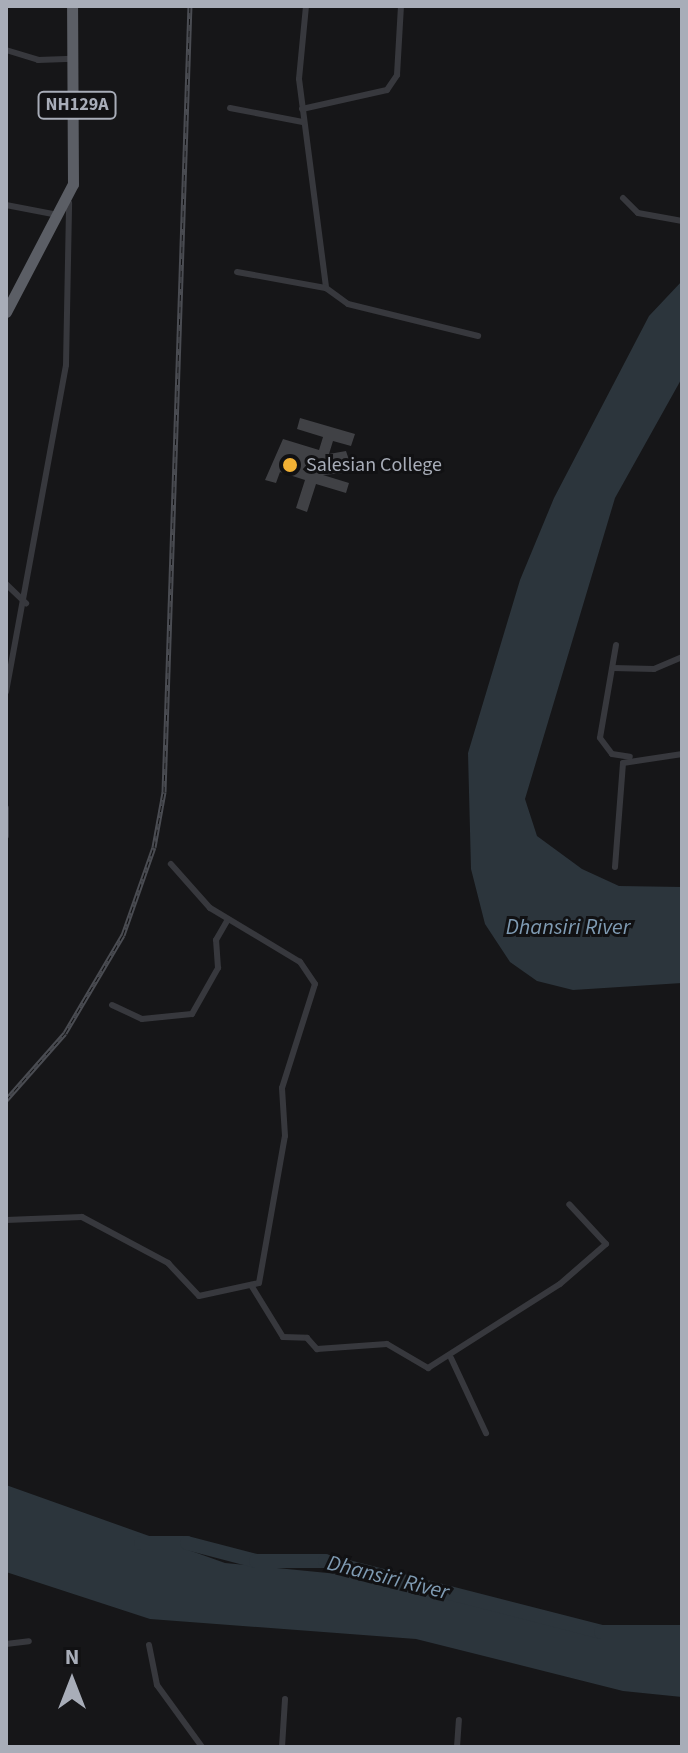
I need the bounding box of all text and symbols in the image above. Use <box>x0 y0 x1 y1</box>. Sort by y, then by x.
road number: NH129A <box>37 91 117 119</box>
place label: Salesian College <box>306 453 442 477</box>
marker: Salesian College <box>281 456 299 474</box>
water label: Dhansiri River <box>506 915 630 941</box>
water label: Dhansiri River <box>324 1550 452 1606</box>
north arrow <box>32 1641 112 1721</box>
text: N <box>65 1641 79 1673</box>

